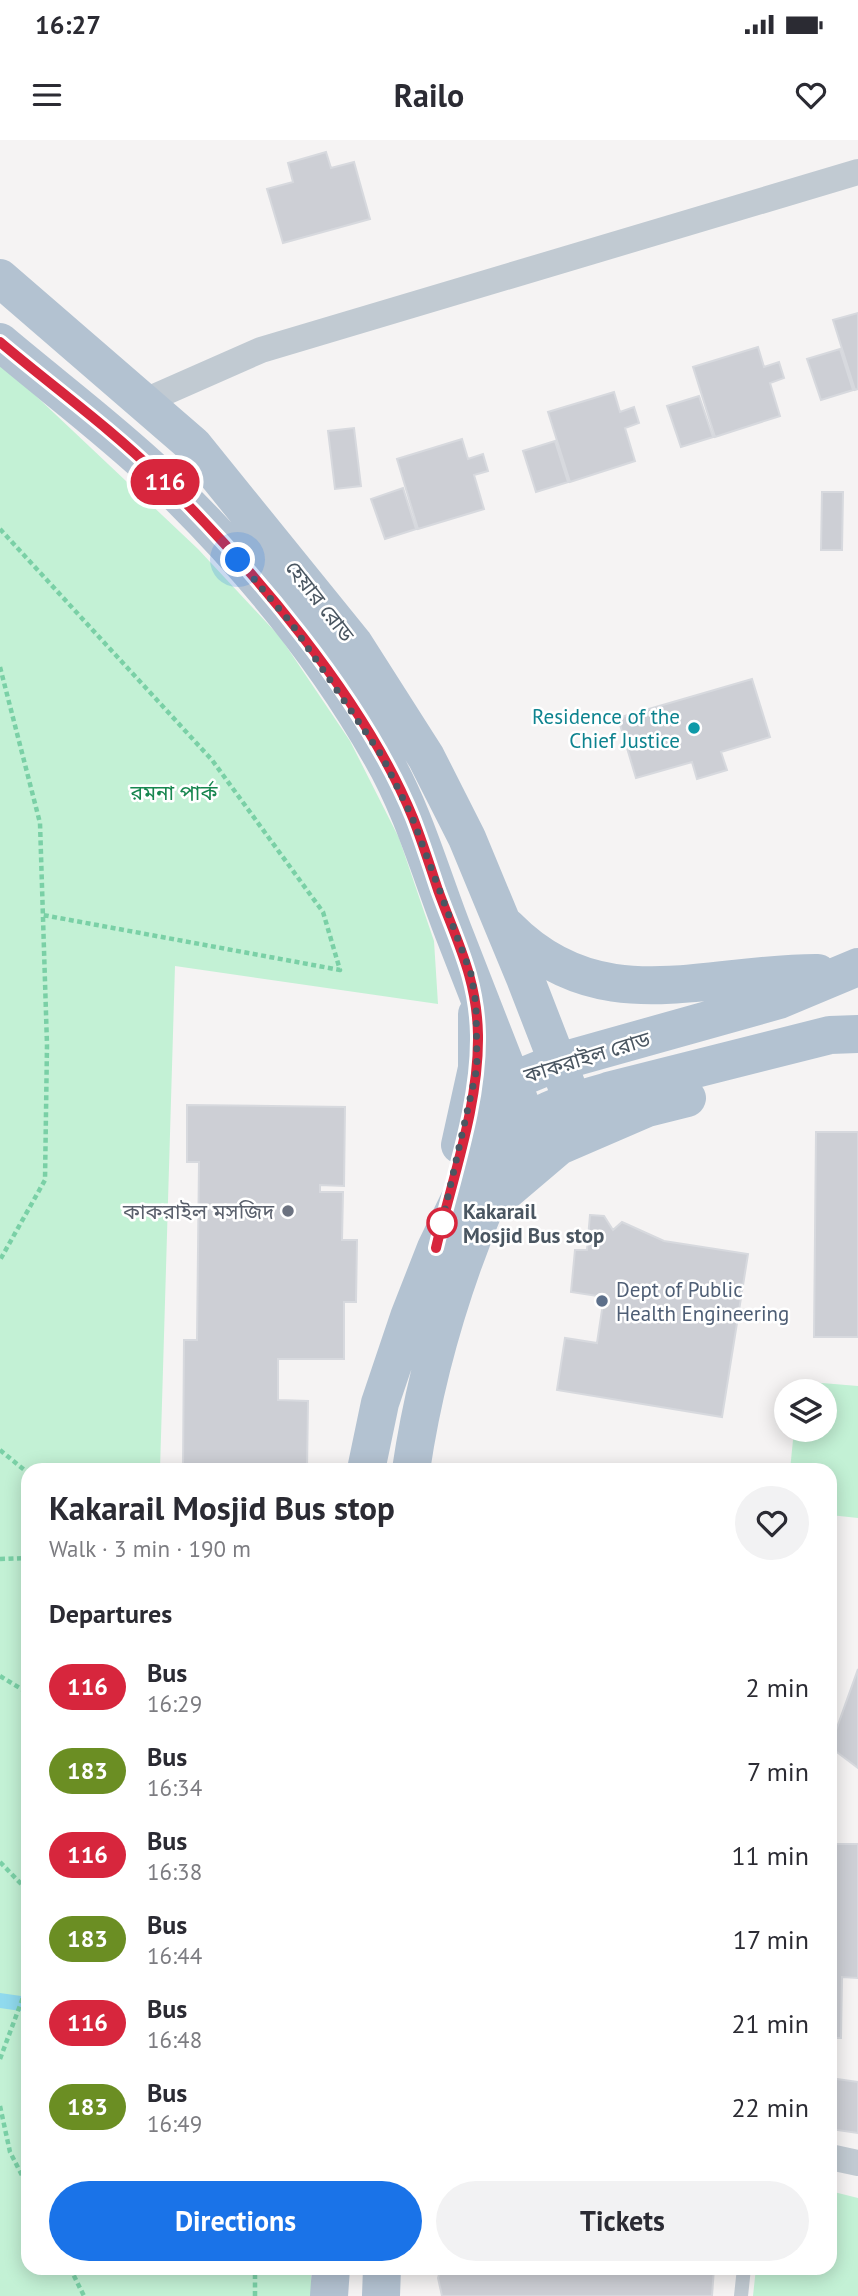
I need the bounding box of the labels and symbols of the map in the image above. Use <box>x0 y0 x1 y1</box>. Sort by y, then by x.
line badge: 116 <box>125 459 205 505</box>
your location <box>220 542 255 577</box>
street label: হেয়ার রোড <box>280 555 361 648</box>
place label: Residence of the Chief Justice <box>532 703 680 754</box>
marker: Residence of the Chief Justice <box>686 720 702 736</box>
park label: রমনা পার্ক <box>130 779 218 806</box>
street label: কাকরাইল রোড <box>520 1025 654 1089</box>
place label: কাকরাইল মসজিদ <box>122 1198 274 1225</box>
place label: Kakarail Mosjid Bus stop <box>463 1198 604 1249</box>
marker: কাকরাইল মসজিদ <box>280 1203 296 1219</box>
marker: Kakarail Mosjid Bus stop <box>427 1208 457 1238</box>
place label: Dept of Public Health Engineering <box>616 1276 789 1327</box>
marker: Dept of Public Health Engineering <box>594 1293 610 1309</box>

